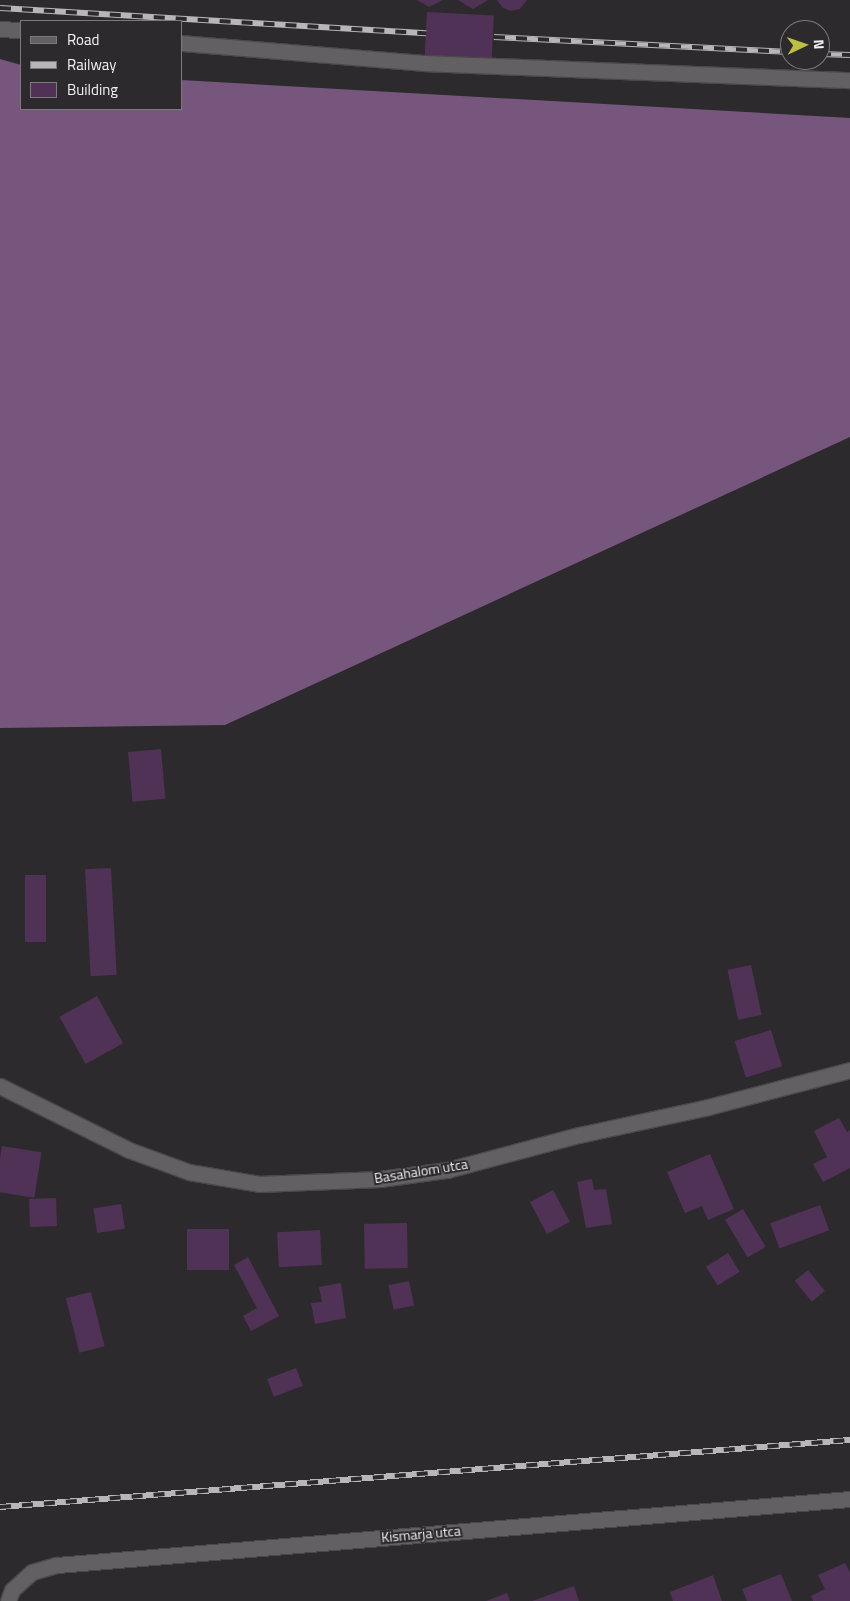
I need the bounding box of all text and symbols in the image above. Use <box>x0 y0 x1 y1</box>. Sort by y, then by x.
legend <box>20 20 182 110</box>
north arrow <box>780 20 830 70</box>
text: Road <box>67 28 99 51</box>
text: N <box>809 39 830 50</box>
text: Railway <box>67 53 117 76</box>
text: Building <box>67 78 118 101</box>
street label: Basahalom utca <box>373 1155 469 1187</box>
street label: Kismarja utca <box>381 1522 461 1546</box>

